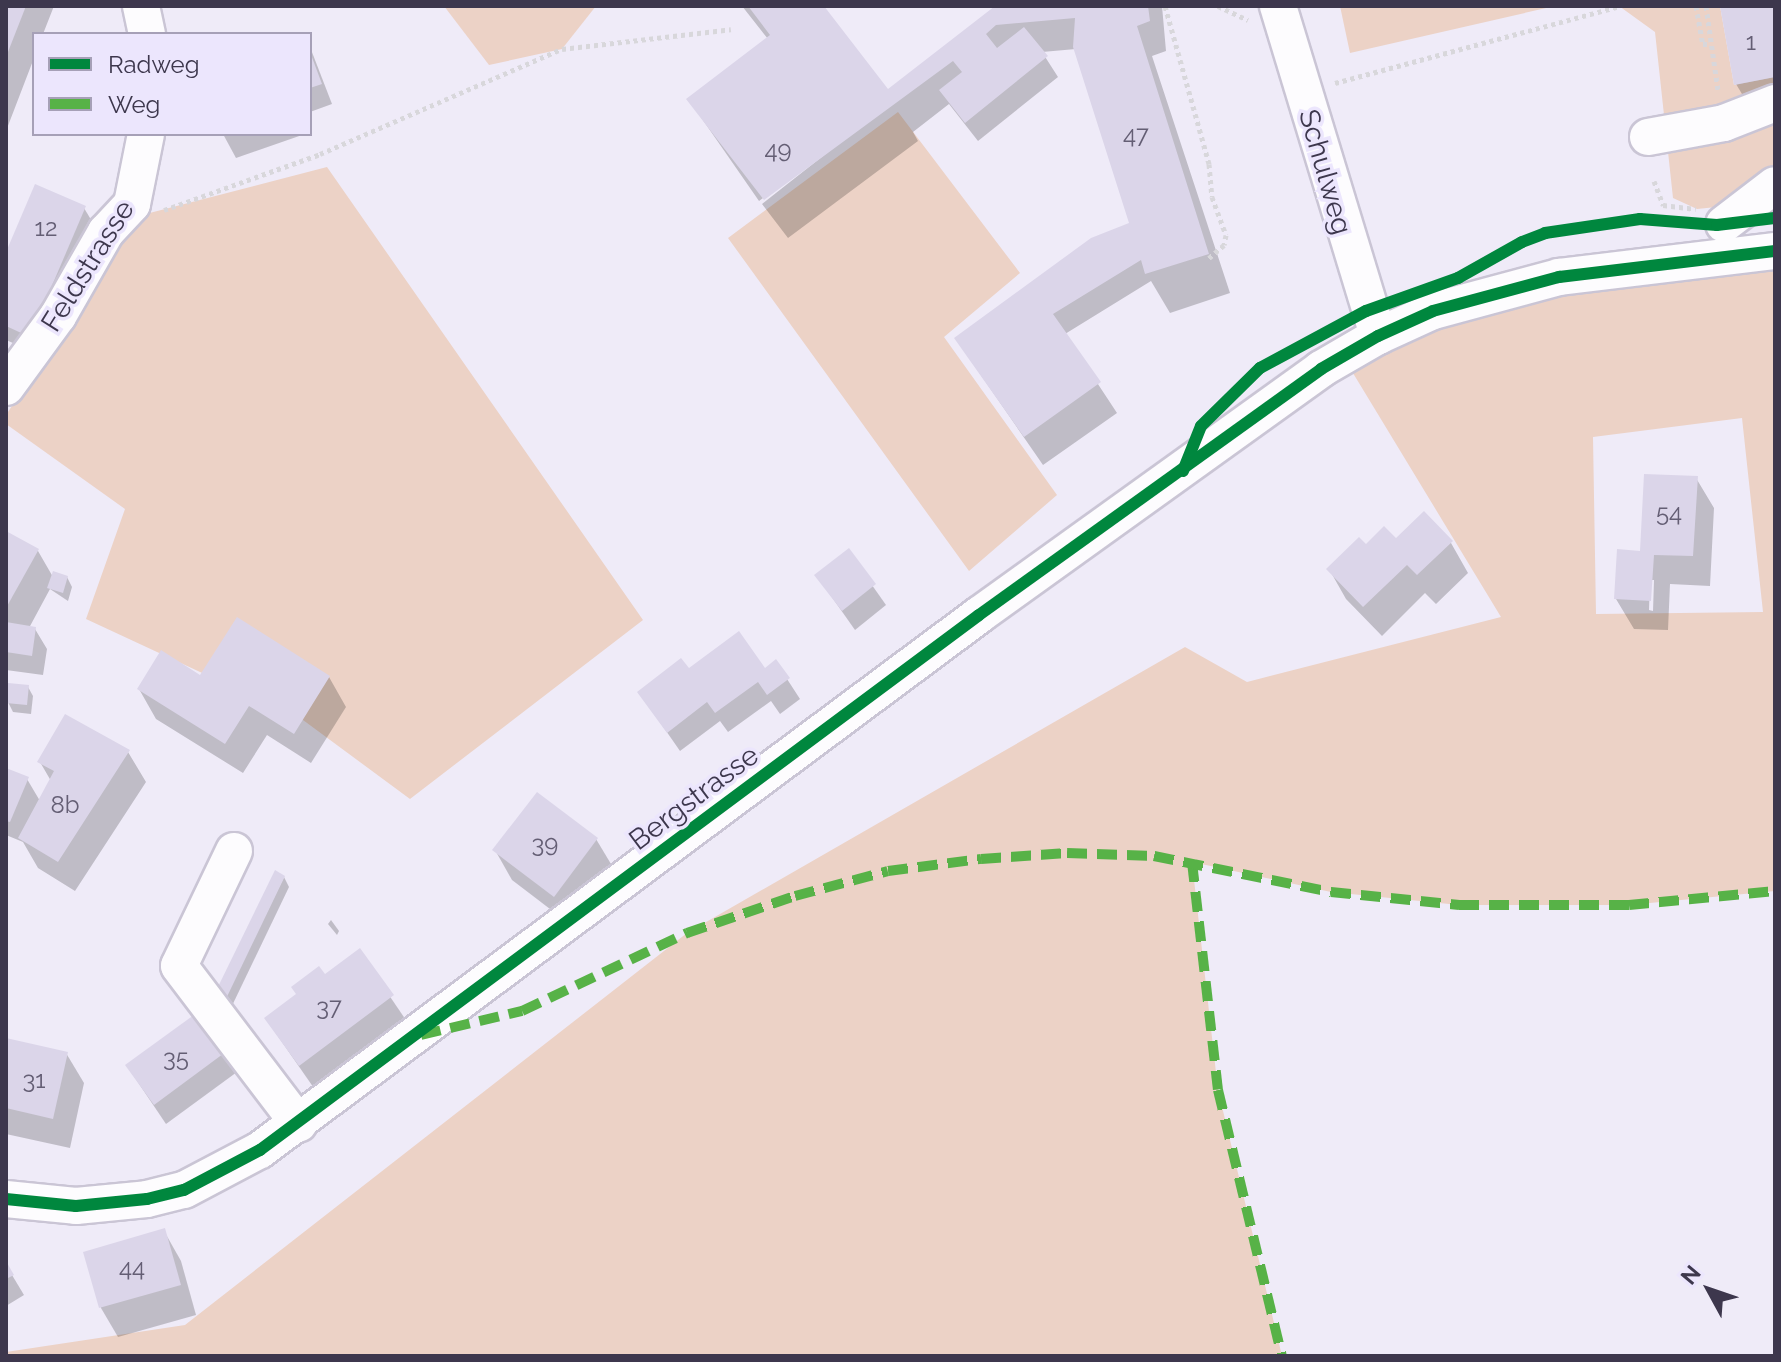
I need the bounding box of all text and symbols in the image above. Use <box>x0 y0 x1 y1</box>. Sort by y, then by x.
house number: 1 <box>1746 28 1756 56</box>
legend <box>32 32 312 136</box>
text: Radweg <box>108 50 200 79</box>
text: Weg <box>108 90 160 119</box>
street label: Schulweg <box>1291 106 1359 238</box>
house number: 47 <box>1123 121 1149 149</box>
house number: 49 <box>764 136 792 164</box>
street label: Feldstrasse <box>34 194 142 338</box>
house number: 12 <box>35 214 57 242</box>
house number: 54 <box>1656 499 1682 527</box>
street label: Bergstrasse <box>623 738 765 858</box>
house number: 8b <box>50 791 80 819</box>
house number: 39 <box>532 830 558 858</box>
house number: 37 <box>316 993 342 1021</box>
house number: 35 <box>163 1044 189 1072</box>
house number: 31 <box>22 1066 46 1094</box>
north arrow <box>1669 1250 1749 1330</box>
house number: 44 <box>119 1254 145 1282</box>
text: N <box>1675 1260 1706 1289</box>

